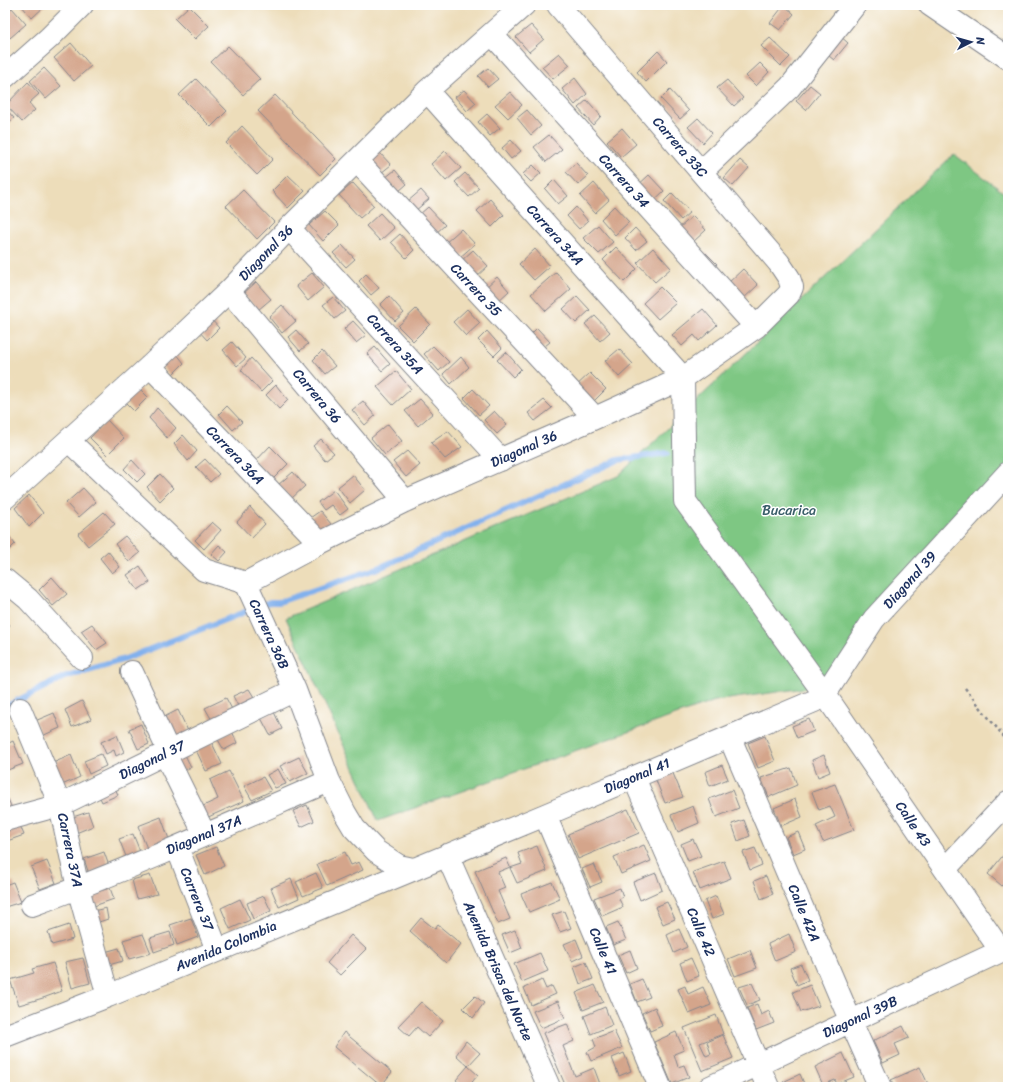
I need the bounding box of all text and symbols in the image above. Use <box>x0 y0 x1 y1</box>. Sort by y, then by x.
north arrow <box>951 22 991 62</box>
text: N <box>970 35 990 46</box>
street label: Carrera 33C <box>646 111 714 184</box>
street label: Carrera 34 <box>592 148 656 215</box>
street label: Carrera 34A <box>520 198 590 272</box>
street label: Diagonal 36 <box>232 219 300 287</box>
street label: Carrera 35 <box>444 257 508 323</box>
street label: Carrera 35A <box>360 307 430 381</box>
street label: Carrera 36 <box>286 362 348 430</box>
street label: Carrera 36A <box>200 419 270 491</box>
street label: Diagonal 36 <box>486 423 562 475</box>
park label: Bucarica <box>762 498 816 523</box>
street label: Diagonal 39 <box>877 545 944 615</box>
street label: Carrera 36B <box>242 595 296 674</box>
street label: Diagonal 37 <box>115 733 190 787</box>
street label: Diagonal 41 <box>600 751 674 801</box>
street label: Calle 43 <box>888 796 938 852</box>
street label: Diagonal 37A <box>162 808 246 862</box>
street label: Carrera 37A <box>50 810 90 890</box>
street label: Carrera 37 <box>173 863 221 935</box>
street label: Calle 42A <box>781 880 827 946</box>
street label: Avenida Brisas del Norte <box>455 896 540 1045</box>
street label: Calle 42 <box>679 903 723 961</box>
street label: Avenida Colombia <box>170 913 281 979</box>
street label: Calle 41 <box>582 923 624 979</box>
street label: Diagonal 39B <box>818 989 902 1045</box>

